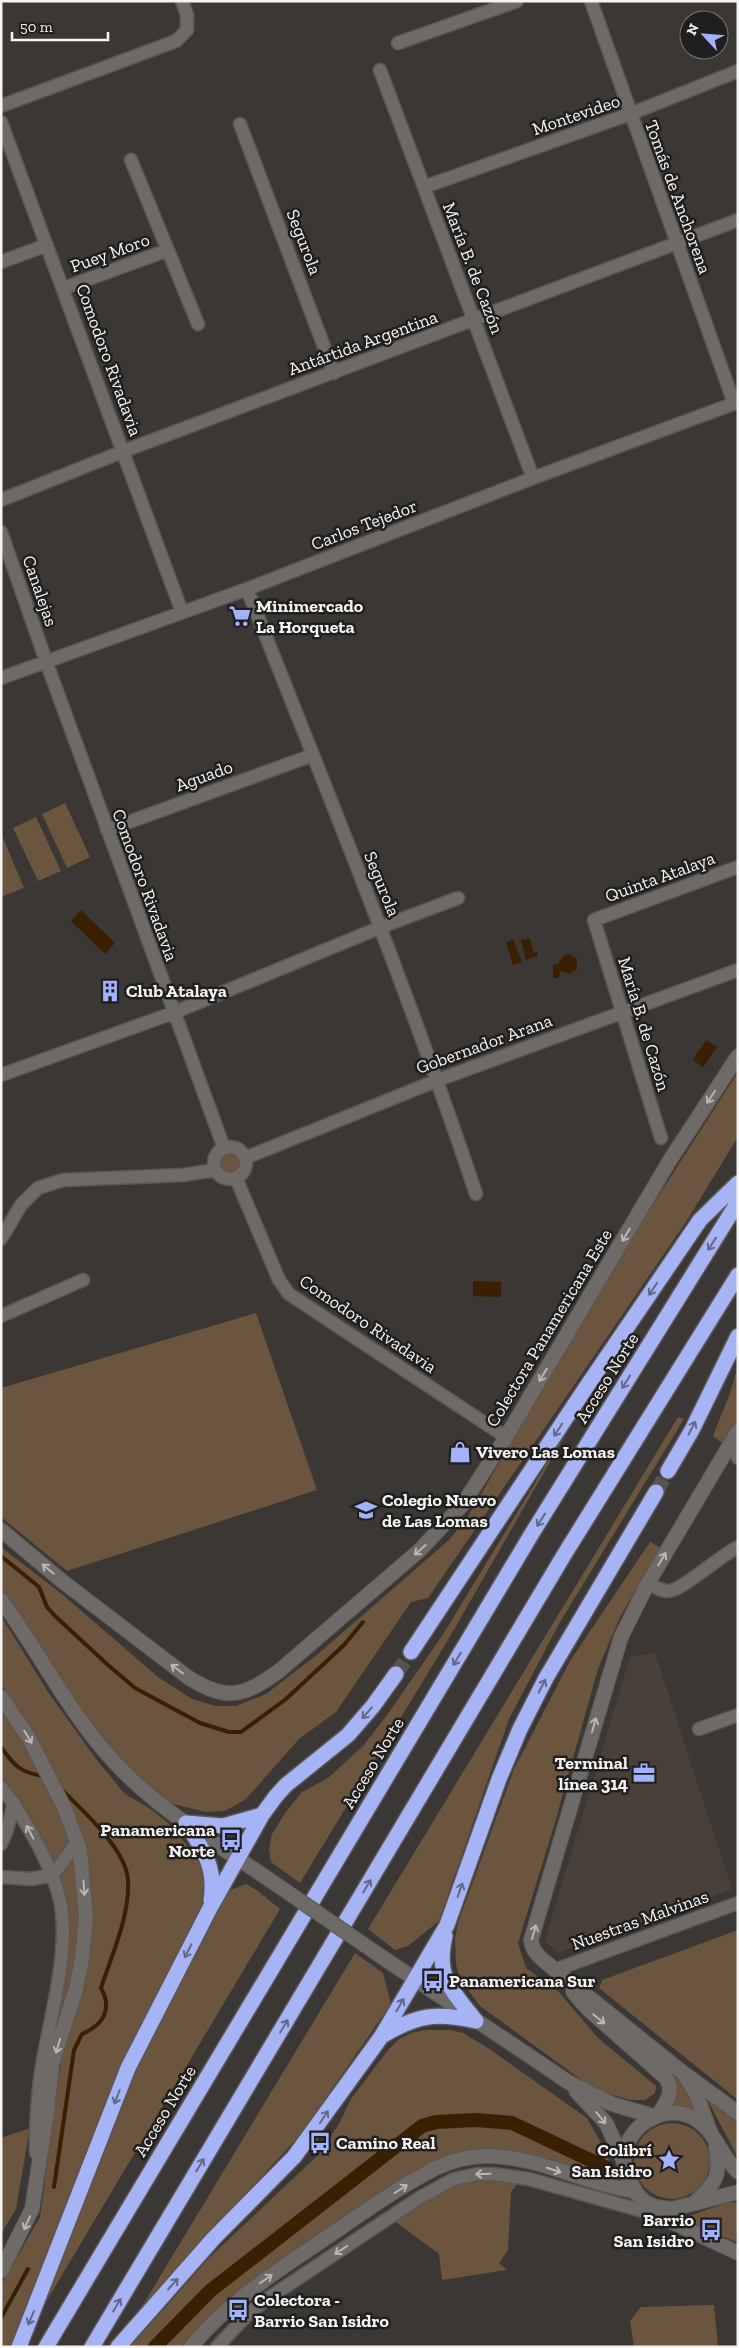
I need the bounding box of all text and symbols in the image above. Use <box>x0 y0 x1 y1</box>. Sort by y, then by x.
scale bar <box>12 10 109 42</box>
north arrow <box>679 10 729 60</box>
text: 50 m <box>20 18 53 36</box>
text: N <box>683 21 703 38</box>
street label: Montevideo <box>529 90 623 140</box>
street label: Tomás de Anchorena <box>640 117 716 277</box>
street label: María B. de Cazón <box>438 199 508 338</box>
street label: Segurola <box>281 206 327 278</box>
street label: Puey Moro <box>67 228 153 278</box>
street label: Comodoro Rivadavia <box>71 281 147 439</box>
street label: Antártida Argentina <box>285 306 441 380</box>
street label: Carlos Tejedor <box>308 495 420 555</box>
street label: Canalejas <box>18 553 62 630</box>
place label: Minimercado La Horqueta <box>256 595 364 638</box>
supermarket icon: Minimercado La Horqueta <box>227 603 253 629</box>
street label: Aguado <box>172 756 236 796</box>
street label: Comodoro Rivadavia <box>107 806 183 964</box>
street label: Quinta Atalaya <box>602 847 718 907</box>
street label: Segurola <box>359 848 405 920</box>
street label: María B. de Cazón <box>613 954 675 1094</box>
building icon: Club Atalaya <box>97 978 123 1004</box>
place label: Club Atalaya <box>126 980 227 1002</box>
street label: Gobernador Arana <box>413 1009 555 1079</box>
one-way arrow <box>706 1089 716 1103</box>
street label: Colectora Panamericana Este <box>481 1225 617 1431</box>
one-way arrow <box>621 1227 631 1242</box>
one-way arrow <box>707 1236 717 1250</box>
street label: Comodoro Rivadavia <box>295 1270 441 1378</box>
one-way arrow <box>648 1282 658 1296</box>
street label: Acceso Norte <box>571 1329 643 1427</box>
one-way arrow <box>538 1367 548 1381</box>
one-way arrow <box>621 1374 631 1388</box>
one-way arrow <box>687 1421 697 1436</box>
one-way arrow <box>553 1422 563 1436</box>
shop icon: Vivero Las Lomas <box>447 1439 473 1465</box>
place label: Vivero Las Lomas <box>476 1441 615 1463</box>
place label: Colegio Nuevo de Las Lomas <box>382 1489 497 1532</box>
school or university icon: Colegio Nuevo de Las Lomas <box>353 1497 379 1523</box>
one-way arrow <box>535 1512 545 1526</box>
one-way arrow <box>414 1543 427 1555</box>
one-way arrow <box>657 1553 667 1567</box>
one-way arrow <box>42 1564 55 1575</box>
one-way arrow <box>451 1651 461 1665</box>
one-way arrow <box>171 1663 184 1674</box>
one-way arrow <box>537 1678 547 1693</box>
one-way arrow <box>362 1706 373 1719</box>
street label: Acceso Norte <box>337 1713 409 1813</box>
one-way arrow <box>590 1718 599 1734</box>
one-way arrow <box>23 1730 33 1745</box>
place label: Terminal línea 314 <box>554 1752 628 1795</box>
office icon: Terminal línea 314 <box>631 1760 657 1786</box>
place label: Panamericana Norte <box>100 1819 215 1862</box>
one-way arrow <box>25 1825 34 1840</box>
bus stop icon: Panamericana Norte <box>218 1827 244 1853</box>
one-way arrow <box>80 1879 89 1895</box>
one-way arrow <box>362 1880 372 1894</box>
one-way arrow <box>455 1882 465 1898</box>
street label: Nuestras Malvinas <box>568 1885 712 1955</box>
one-way arrow <box>529 1924 539 1940</box>
one-way arrow <box>183 1943 192 1958</box>
bus stop icon: Panamericana Sur <box>420 1968 446 1994</box>
place label: Panamericana Sur <box>449 1970 596 1992</box>
one-way arrow <box>395 1998 405 2012</box>
one-way arrow <box>592 2013 605 2024</box>
one-way arrow <box>279 2019 289 2033</box>
one-way arrow <box>52 2038 62 2054</box>
street label: Acceso Norte <box>129 2061 201 2161</box>
one-way arrow <box>112 2089 121 2104</box>
one-way arrow <box>319 2111 329 2125</box>
one-way arrow <box>596 2111 607 2124</box>
bus stop icon: Camino Real <box>307 2130 333 2156</box>
place label: Camino Real <box>336 2132 436 2154</box>
place label: Colibrí San Isidro <box>571 2139 653 2182</box>
place icon: Colibrí San Isidro <box>656 2147 682 2173</box>
one-way arrow <box>196 2159 206 2173</box>
one-way arrow <box>546 2165 562 2175</box>
one-way arrow <box>475 2169 492 2179</box>
one-way arrow <box>394 2184 408 2194</box>
place label: Barrio San Isidro <box>613 2209 695 2252</box>
one-way arrow <box>21 2215 31 2230</box>
bus stop icon: Barrio San Isidro <box>698 2217 724 2243</box>
one-way arrow <box>335 2245 349 2255</box>
one-way arrow <box>259 2274 273 2284</box>
one-way arrow <box>167 2277 179 2290</box>
place label: Colectora - Barrio San Isidro <box>254 2289 390 2332</box>
bus stop icon: Colectora - Barrio San Isidro <box>225 2297 251 2323</box>
one-way arrow <box>113 2298 123 2312</box>
one-way arrow <box>25 2310 35 2325</box>

